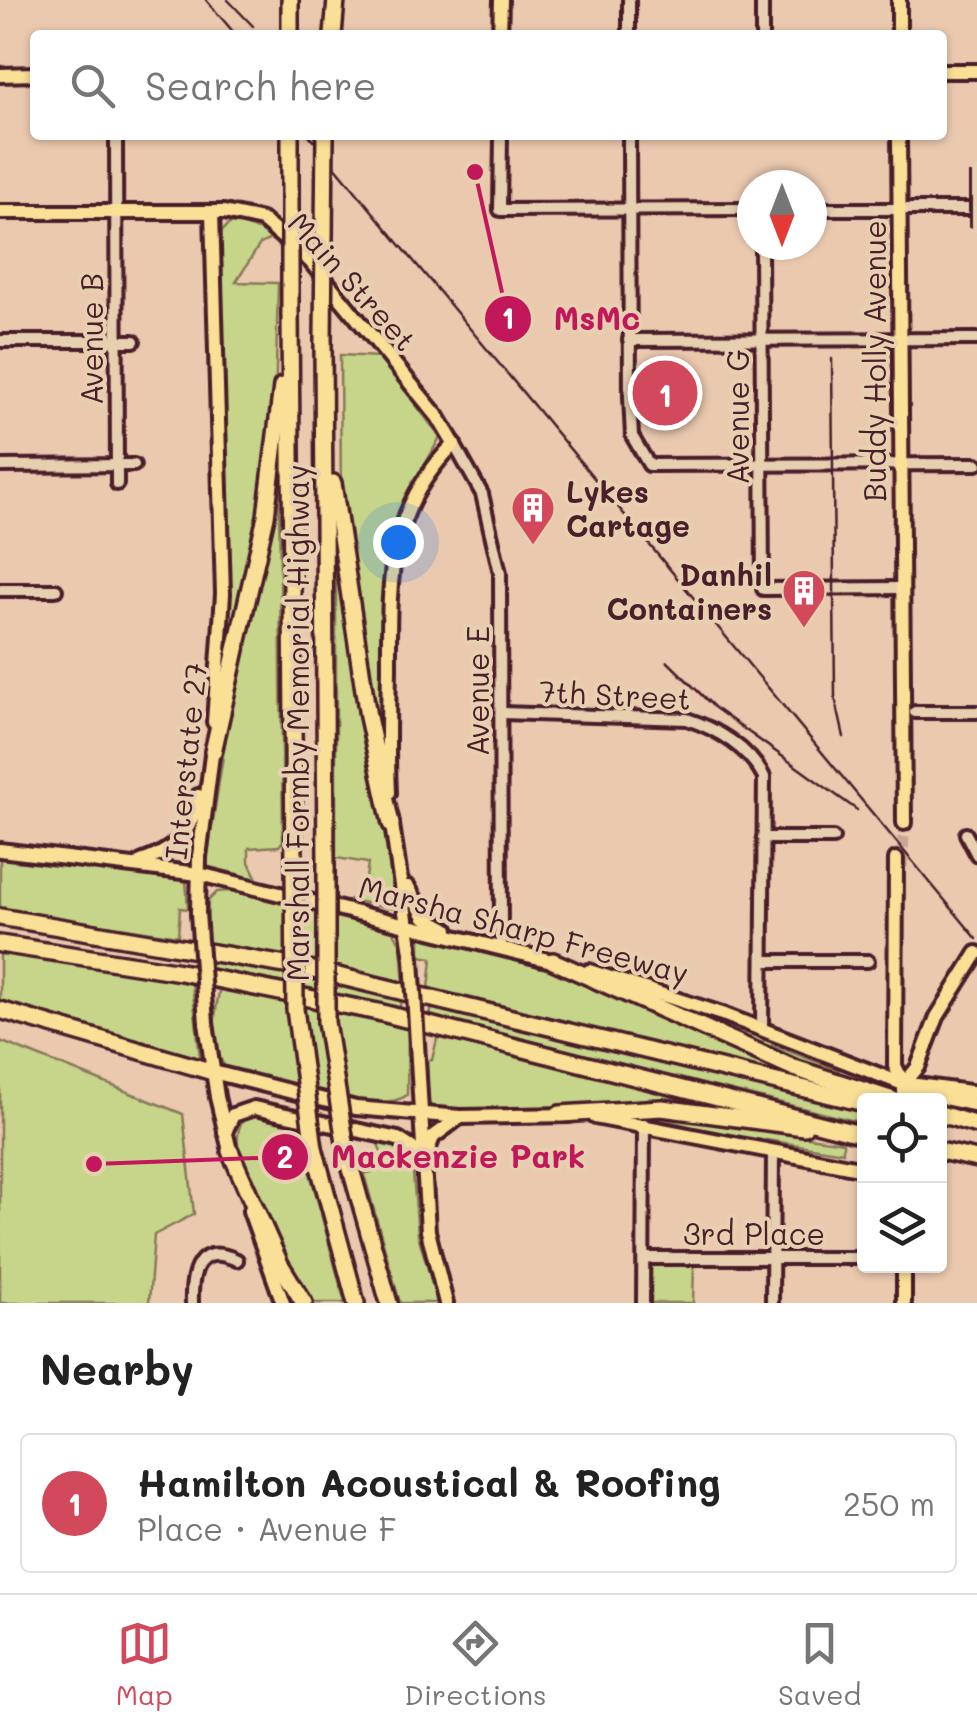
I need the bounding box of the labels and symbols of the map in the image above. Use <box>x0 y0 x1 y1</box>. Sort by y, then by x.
north arrow <box>737 170 827 260</box>
street label: Main Street <box>280 203 426 359</box>
street label: Buddy Holly Avenue <box>854 220 894 502</box>
street label: Avenue B <box>71 273 111 405</box>
callout: MsMc <box>483 288 660 350</box>
text: MsMc <box>553 296 641 338</box>
text: 1 <box>501 297 515 337</box>
street label: Avenue G <box>717 349 757 485</box>
pin: 1 <box>632 356 698 430</box>
street label: Marshall Formby Memorial Highway <box>277 464 317 982</box>
place label: Lykes Cartage <box>566 471 690 545</box>
building icon: Lykes Cartage <box>510 485 556 546</box>
your location <box>373 517 424 568</box>
place label: Danhil Containers <box>607 554 772 628</box>
building icon: Danhil Containers <box>781 568 827 629</box>
street label: Avenue E <box>457 626 497 756</box>
street label: Interstate 27 <box>155 661 215 861</box>
street label: 7th Street <box>538 670 692 718</box>
street label: Marsha Sharp Freeway <box>355 866 693 992</box>
callout: Mackenzie Park <box>260 1126 605 1188</box>
text: Mackenzie Park <box>331 1134 585 1176</box>
text: 2 <box>277 1136 293 1176</box>
street label: 3rd Place <box>683 1213 825 1253</box>

